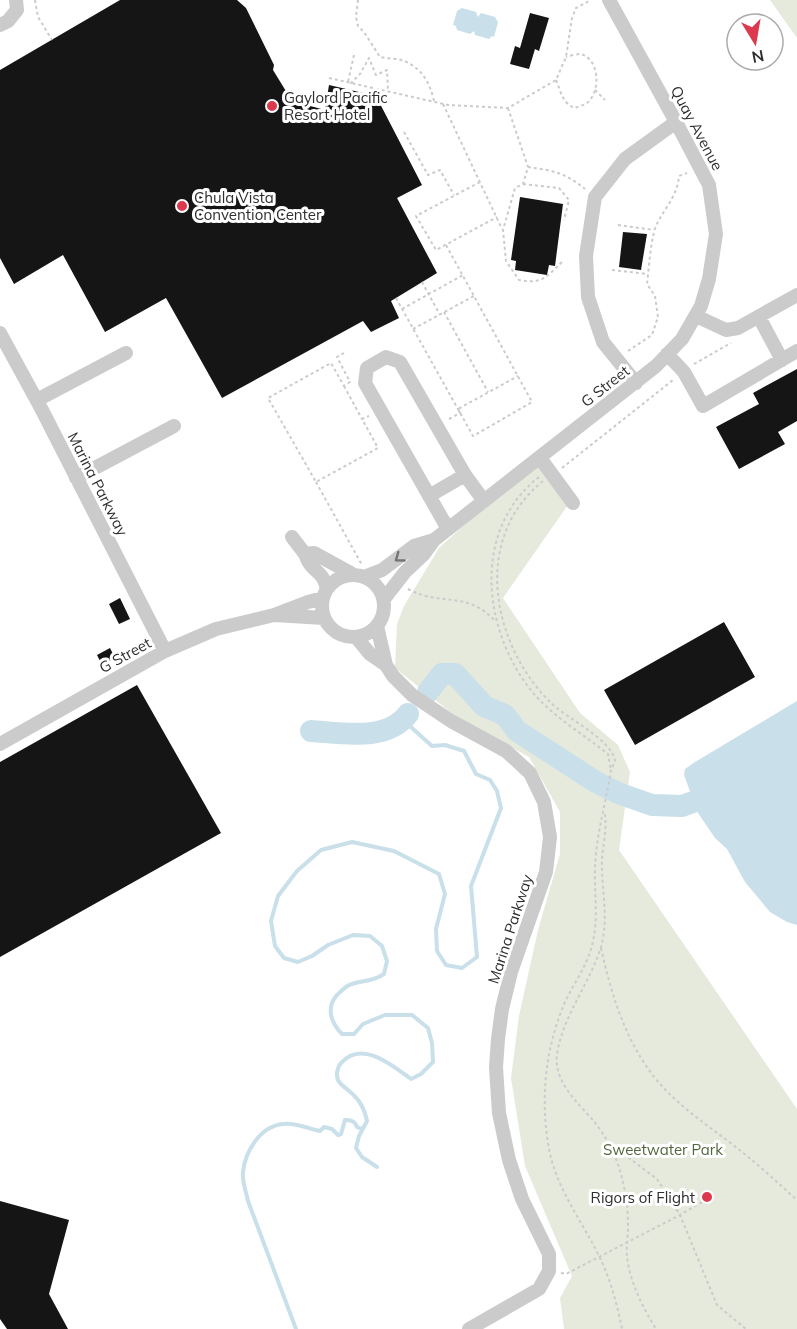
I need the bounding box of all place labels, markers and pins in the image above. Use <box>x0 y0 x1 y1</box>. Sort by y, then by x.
place label: Gaylord Pacific Resort Hotel <box>284 88 388 124</box>
marker: Gaylord Pacific Resort Hotel <box>265 99 279 113</box>
place label: Chula Vista Convention Center <box>194 188 322 224</box>
marker: Chula Vista Convention Center <box>175 199 189 213</box>
place label: Rigors of Flight <box>591 1188 695 1207</box>
marker: Rigors of Flight <box>700 1190 714 1204</box>

